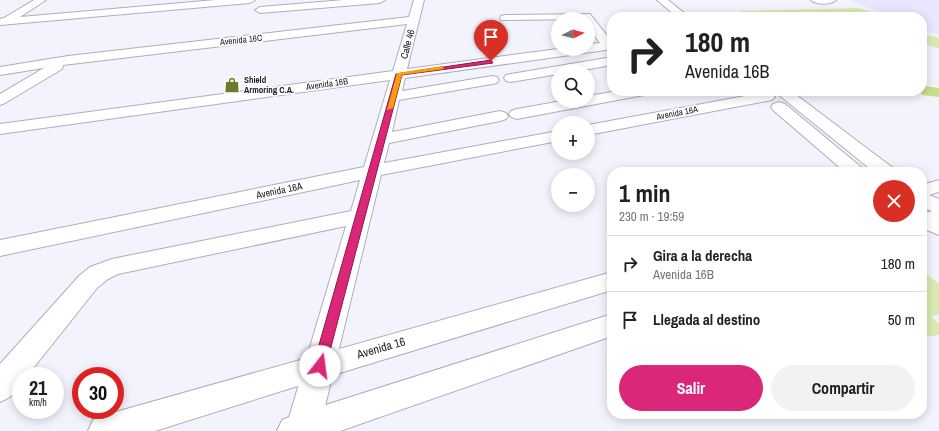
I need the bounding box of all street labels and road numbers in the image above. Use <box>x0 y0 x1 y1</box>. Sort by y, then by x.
street label: Calle 46 <box>397 28 418 60</box>
street label: Avenida 16C <box>218 32 263 48</box>
street label: Avenida 16B <box>304 75 349 93</box>
street label: Avenida 16A <box>654 103 699 123</box>
street label: Avenida 16A <box>254 179 304 202</box>
street label: Avenida 16 <box>354 333 407 363</box>

